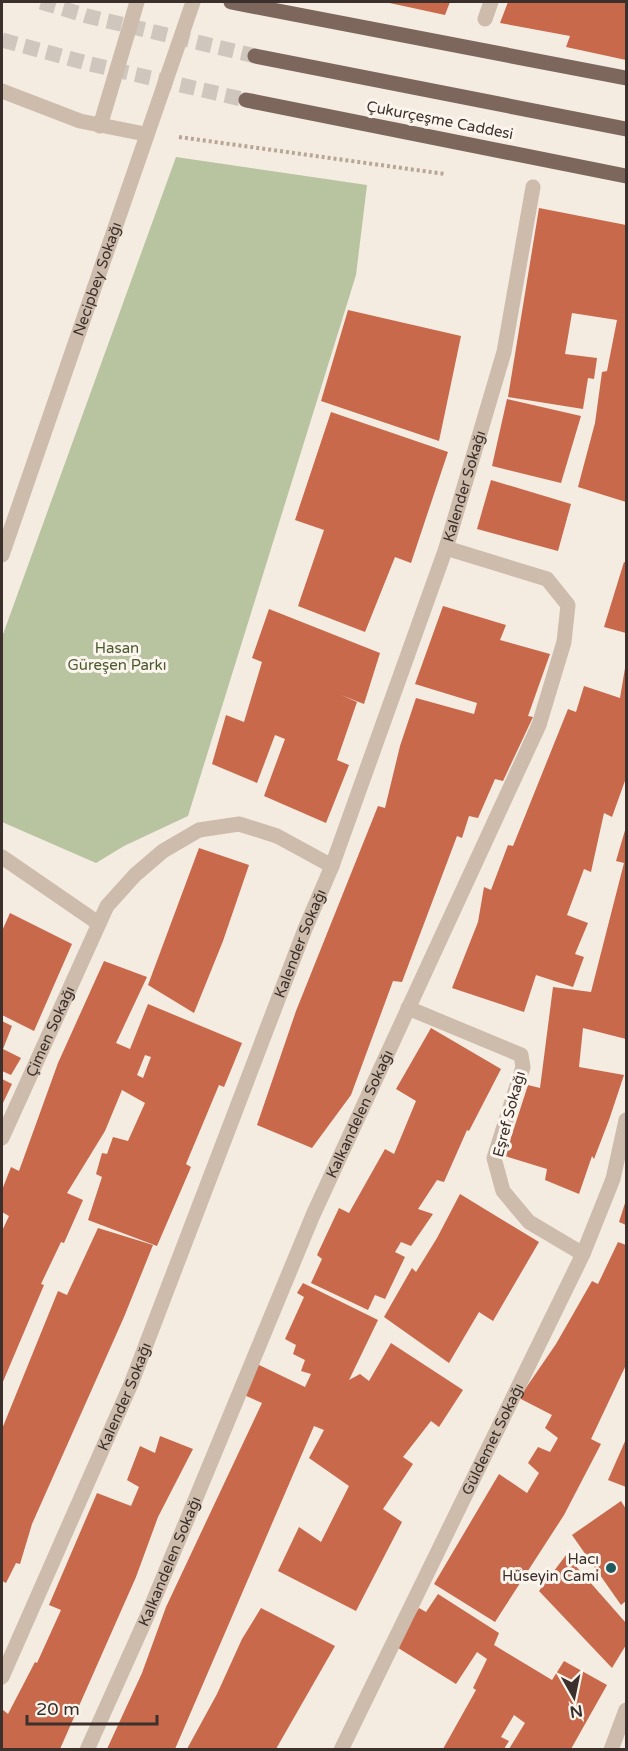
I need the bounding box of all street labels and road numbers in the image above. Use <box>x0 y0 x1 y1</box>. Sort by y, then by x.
street label: Çukurçeşme Caddesi <box>365 97 515 143</box>
street label: Necipbey Sokağı <box>69 220 125 338</box>
street label: Kalender Sokağı <box>439 428 489 544</box>
street label: Kalender Sokağı <box>270 886 330 1000</box>
street label: Çimen Sokağı <box>22 983 79 1080</box>
street label: Kalkandelen Sokağı <box>322 1047 397 1181</box>
street label: Eşref Sokağı <box>489 1069 529 1159</box>
street label: Kalender Sokağı <box>94 1340 155 1453</box>
street label: Güldemet Sokağı <box>458 1380 528 1498</box>
street label: Kalkandelen Sokağı <box>135 1494 205 1629</box>

